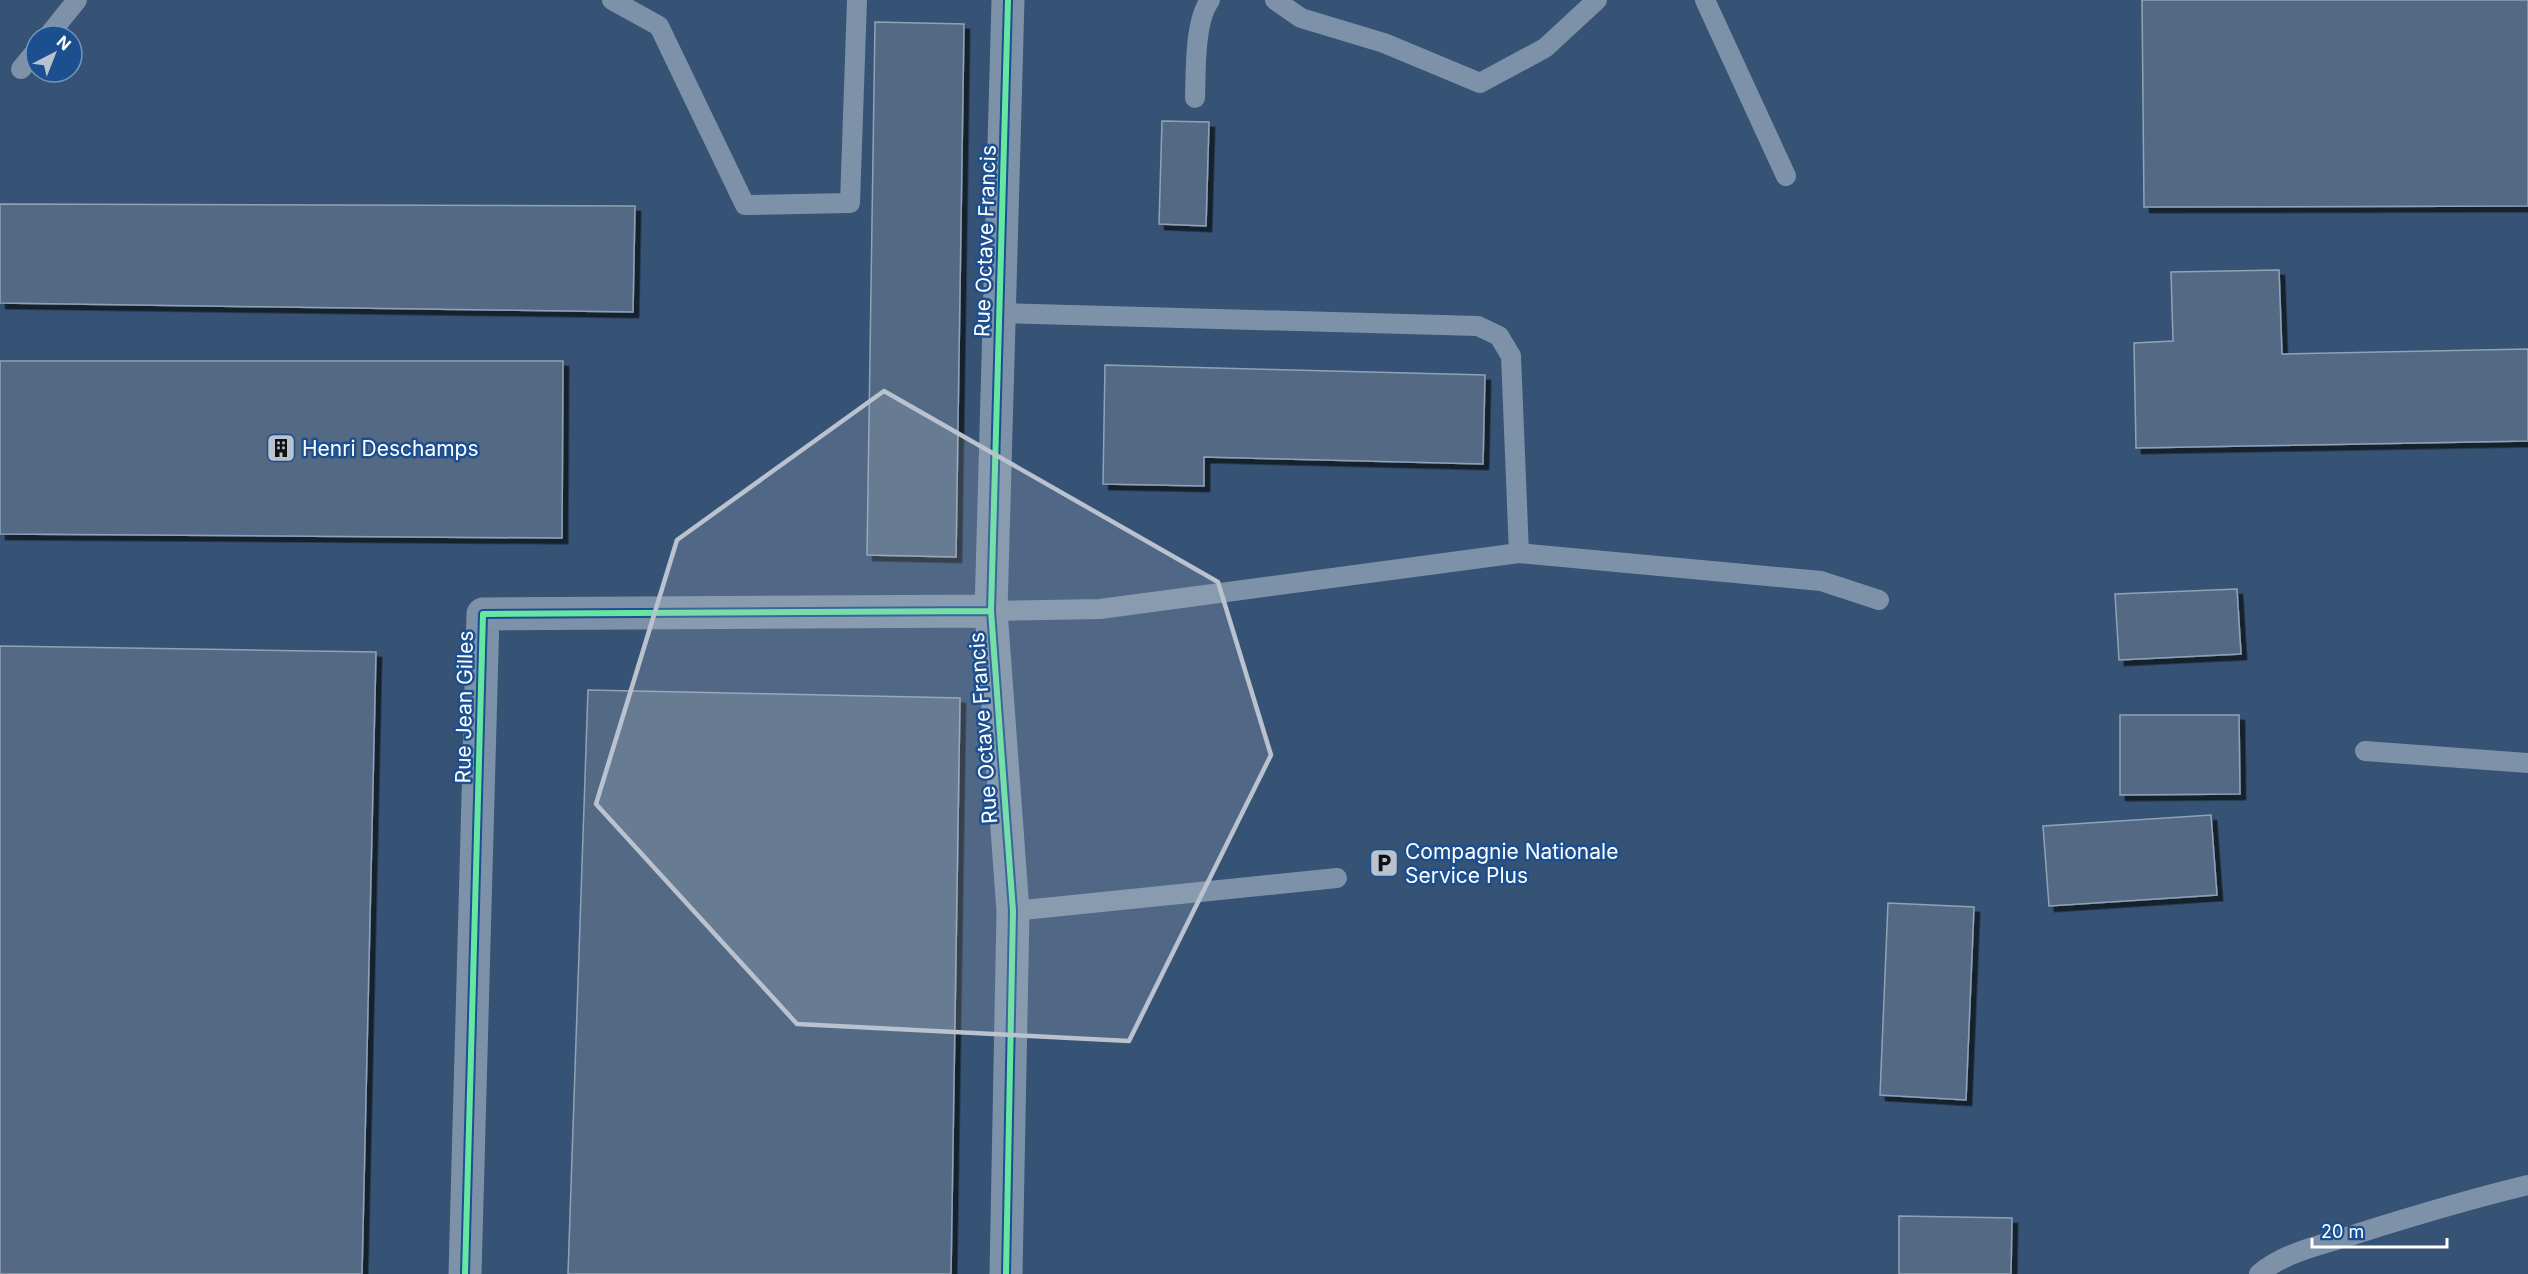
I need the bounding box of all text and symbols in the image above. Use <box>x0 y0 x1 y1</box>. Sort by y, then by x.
north arrow <box>24 24 84 84</box>
text: N <box>53 31 75 54</box>
street label: Rue Octave Francis <box>969 145 1001 337</box>
building icon: Henri Deschamps <box>265 432 297 464</box>
place label: Henri Deschamps <box>302 436 479 461</box>
street label: Rue Jean Gilles <box>450 630 478 784</box>
street label: Rue Octave Francis <box>964 631 1002 825</box>
place label: Compagnie Nationale Service Plus <box>1405 839 1618 888</box>
parking icon: Compagnie Nationale Service Plus <box>1368 847 1400 879</box>
scale bar <box>2312 1211 2447 1249</box>
text: 20 m <box>2321 1221 2364 1242</box>

